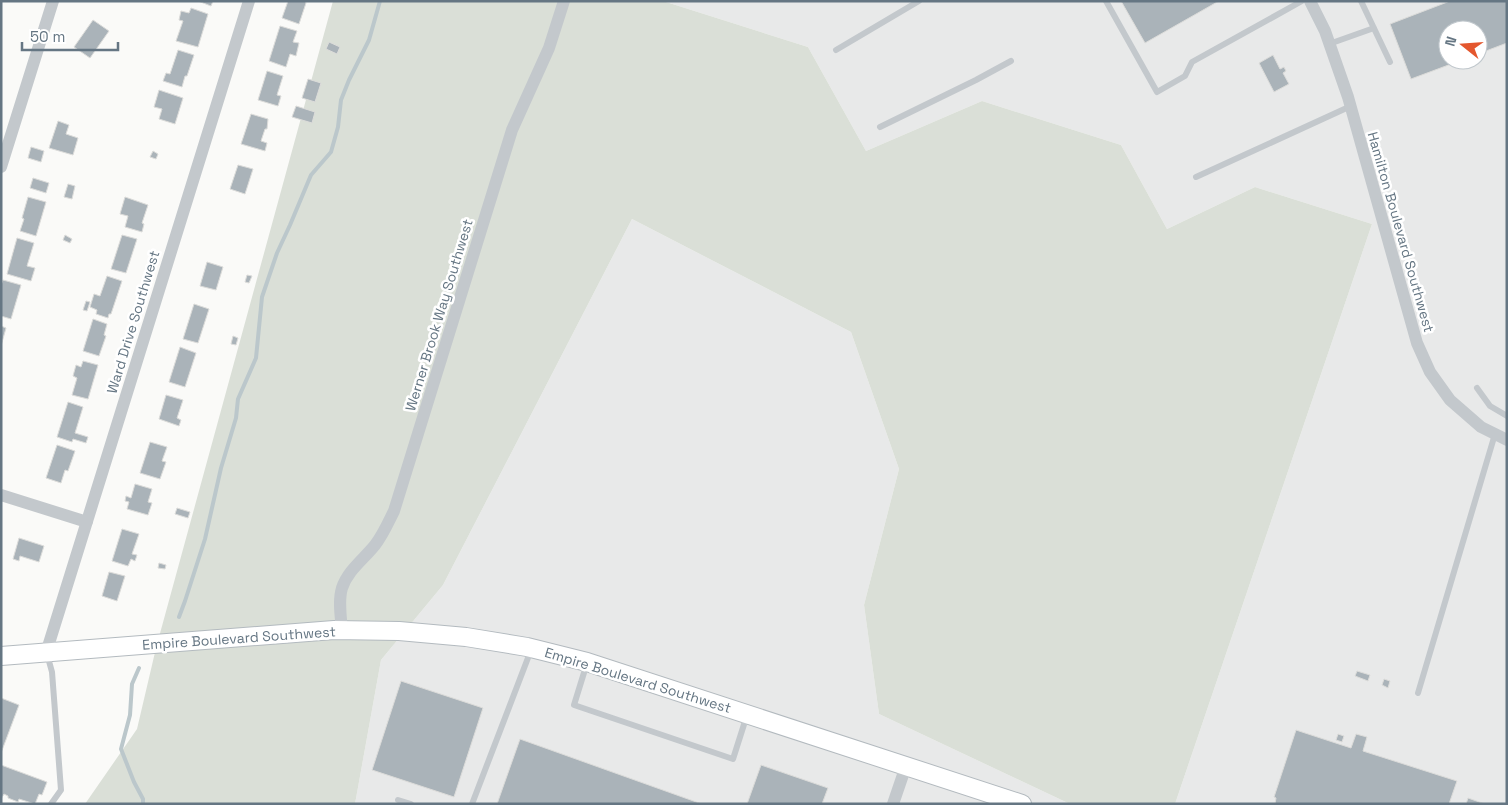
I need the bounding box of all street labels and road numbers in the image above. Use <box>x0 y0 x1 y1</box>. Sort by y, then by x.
street label: Hamilton Boulevard Southwest <box>1364 130 1438 334</box>
street label: Werner Brook Way Southwest <box>401 217 477 413</box>
street label: Ward Drive Southwest <box>103 248 163 396</box>
street label: Empire Boulevard Southwest <box>142 622 336 654</box>
street label: Empire Boulevard Southwest <box>543 643 733 717</box>

